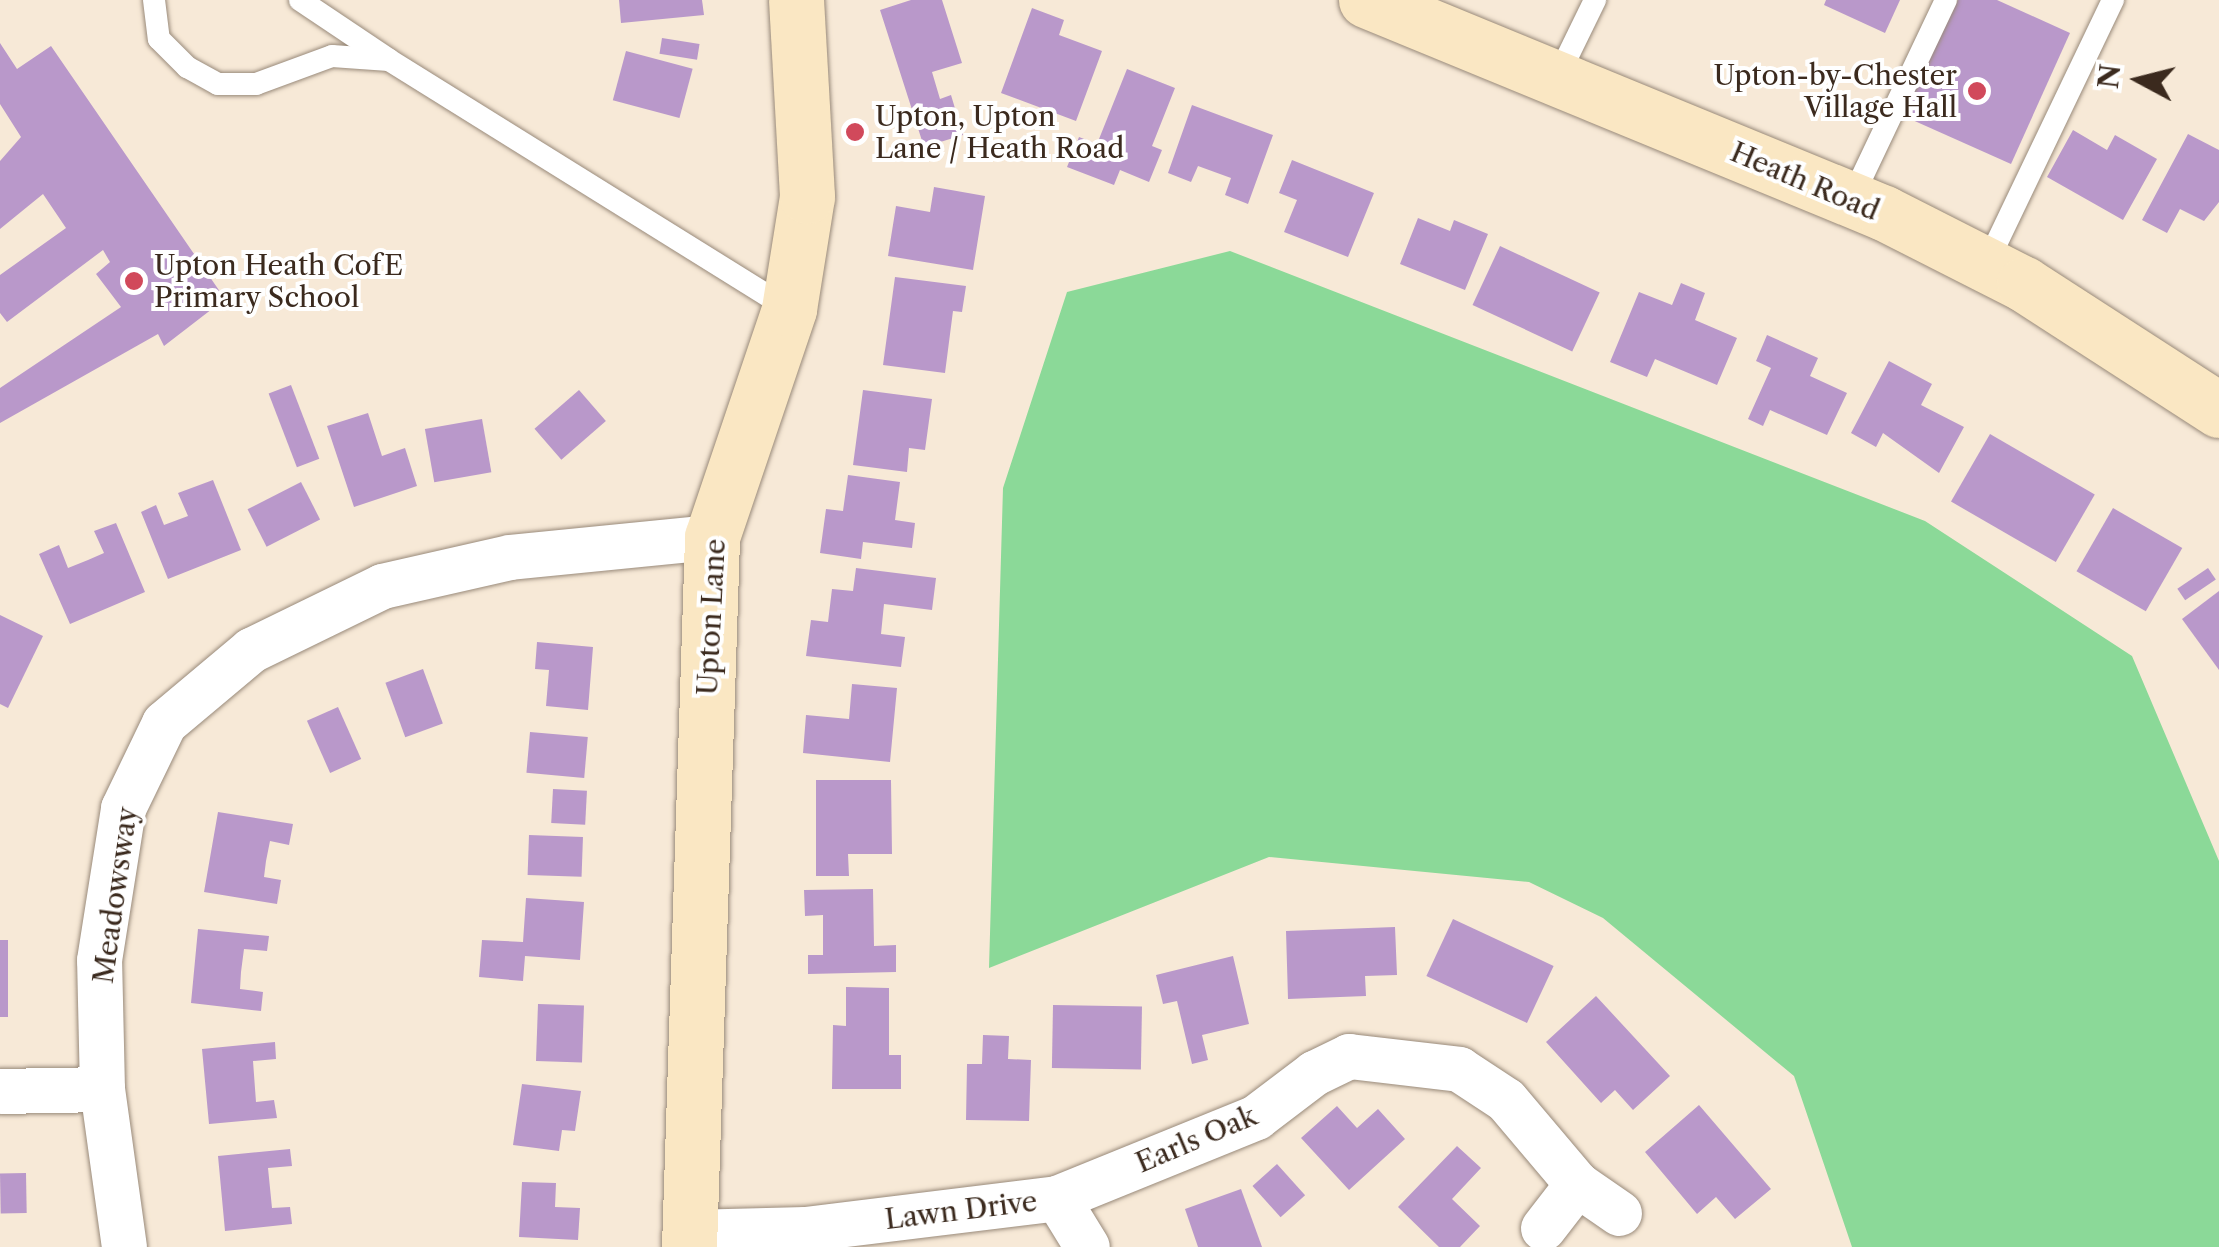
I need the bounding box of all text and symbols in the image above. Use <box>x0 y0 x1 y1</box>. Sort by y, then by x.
north arrow <box>2089 30 2189 130</box>
place label: Upton-by-Chester Village Hall <box>1713 58 1957 124</box>
text: N <box>2091 62 2128 90</box>
marker: Upton-by-Chester Village Hall <box>1966 80 1988 102</box>
place label: Upton, Upton Lane / Heath Road <box>875 99 1124 165</box>
marker: Upton, Upton Lane / Heath Road <box>844 121 866 143</box>
street label: Heath Road <box>1726 135 1884 227</box>
place label: Upton Heath CofE Primary School <box>154 248 403 314</box>
marker: Upton Heath CofE Primary School <box>123 270 145 292</box>
street label: Upton Lane <box>690 538 732 696</box>
street label: Meadowsway <box>86 804 144 986</box>
street label: Earls Oak <box>1130 1099 1262 1179</box>
street label: Lawn Drive <box>883 1184 1039 1236</box>

